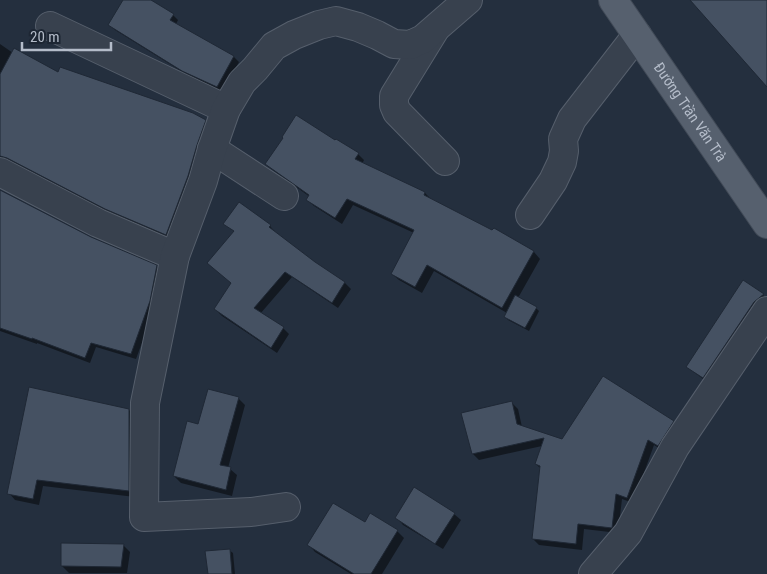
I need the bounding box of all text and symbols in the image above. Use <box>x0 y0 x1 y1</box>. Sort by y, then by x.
scale bar <box>22 20 111 52</box>
text: 20 m <box>30 28 60 46</box>
street label: Đường Trần Văn Trà <box>650 59 730 165</box>

